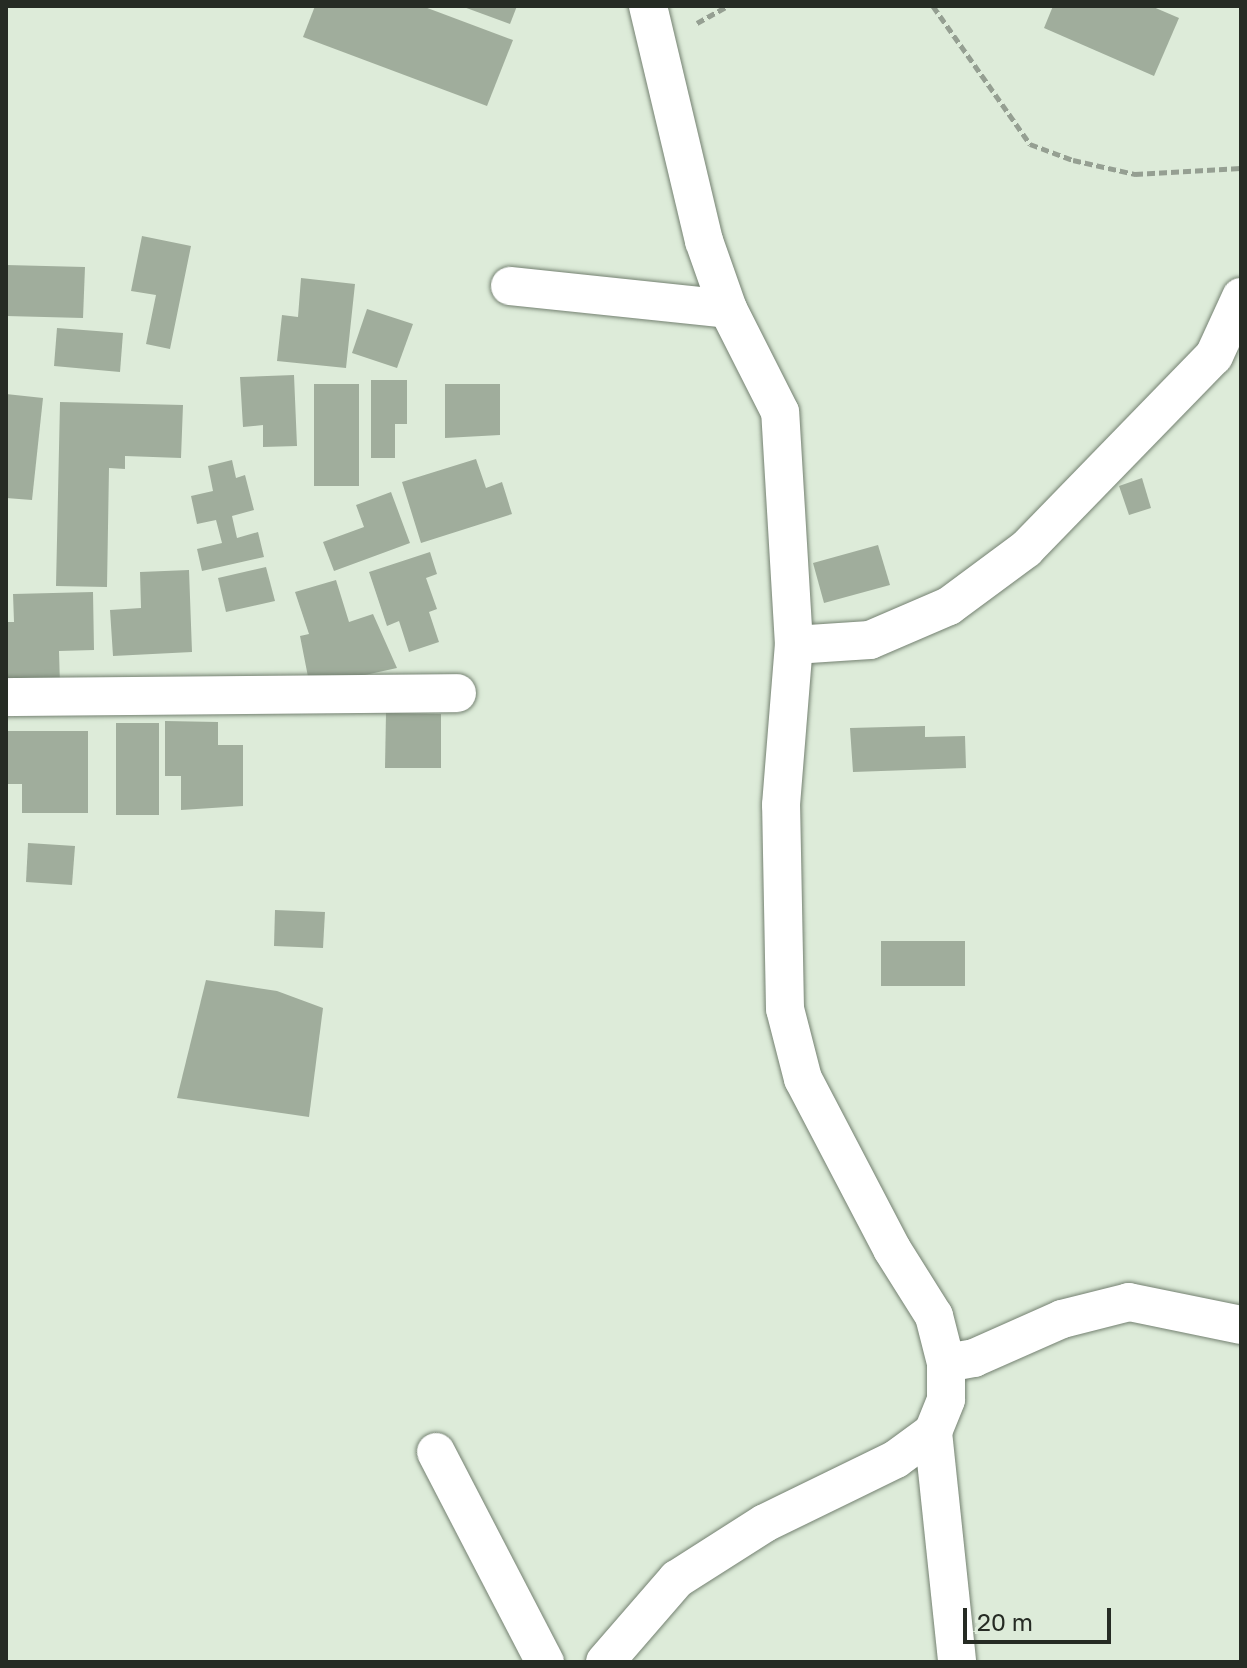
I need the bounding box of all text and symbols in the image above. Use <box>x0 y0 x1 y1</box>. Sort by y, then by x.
scale bar <box>967 1592 1115 1642</box>
text: 20 m <box>977 1607 1033 1636</box>

